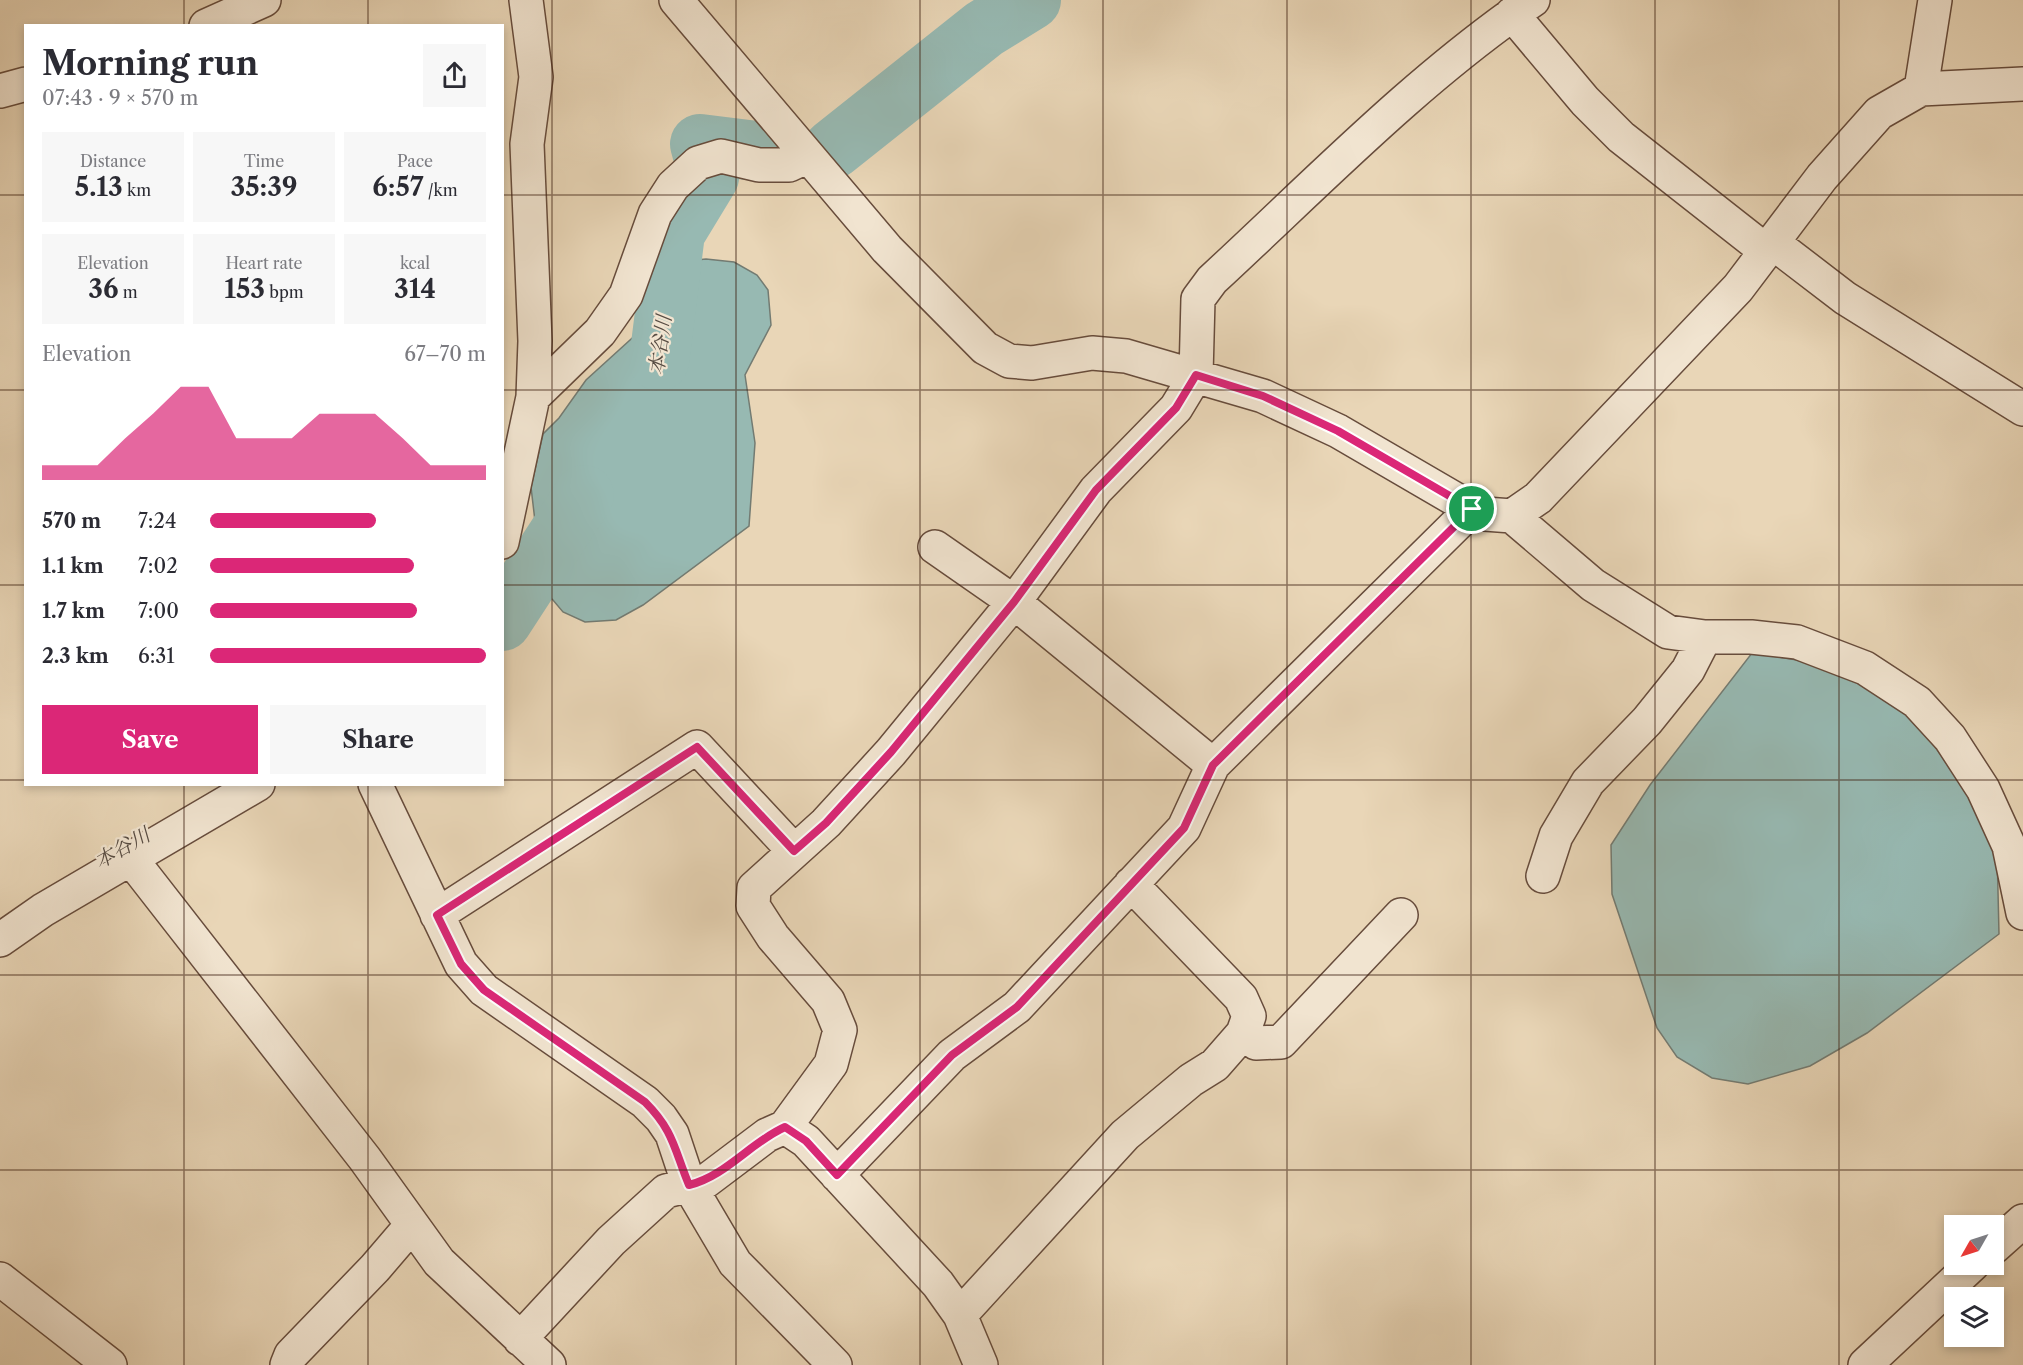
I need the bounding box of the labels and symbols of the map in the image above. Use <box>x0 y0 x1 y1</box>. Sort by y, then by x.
water label: 本谷川 <box>644 312 676 376</box>
pin <box>1446 483 1497 534</box>
water label: 本谷川 <box>90 822 156 873</box>
north arrow <box>1944 1215 2004 1275</box>

